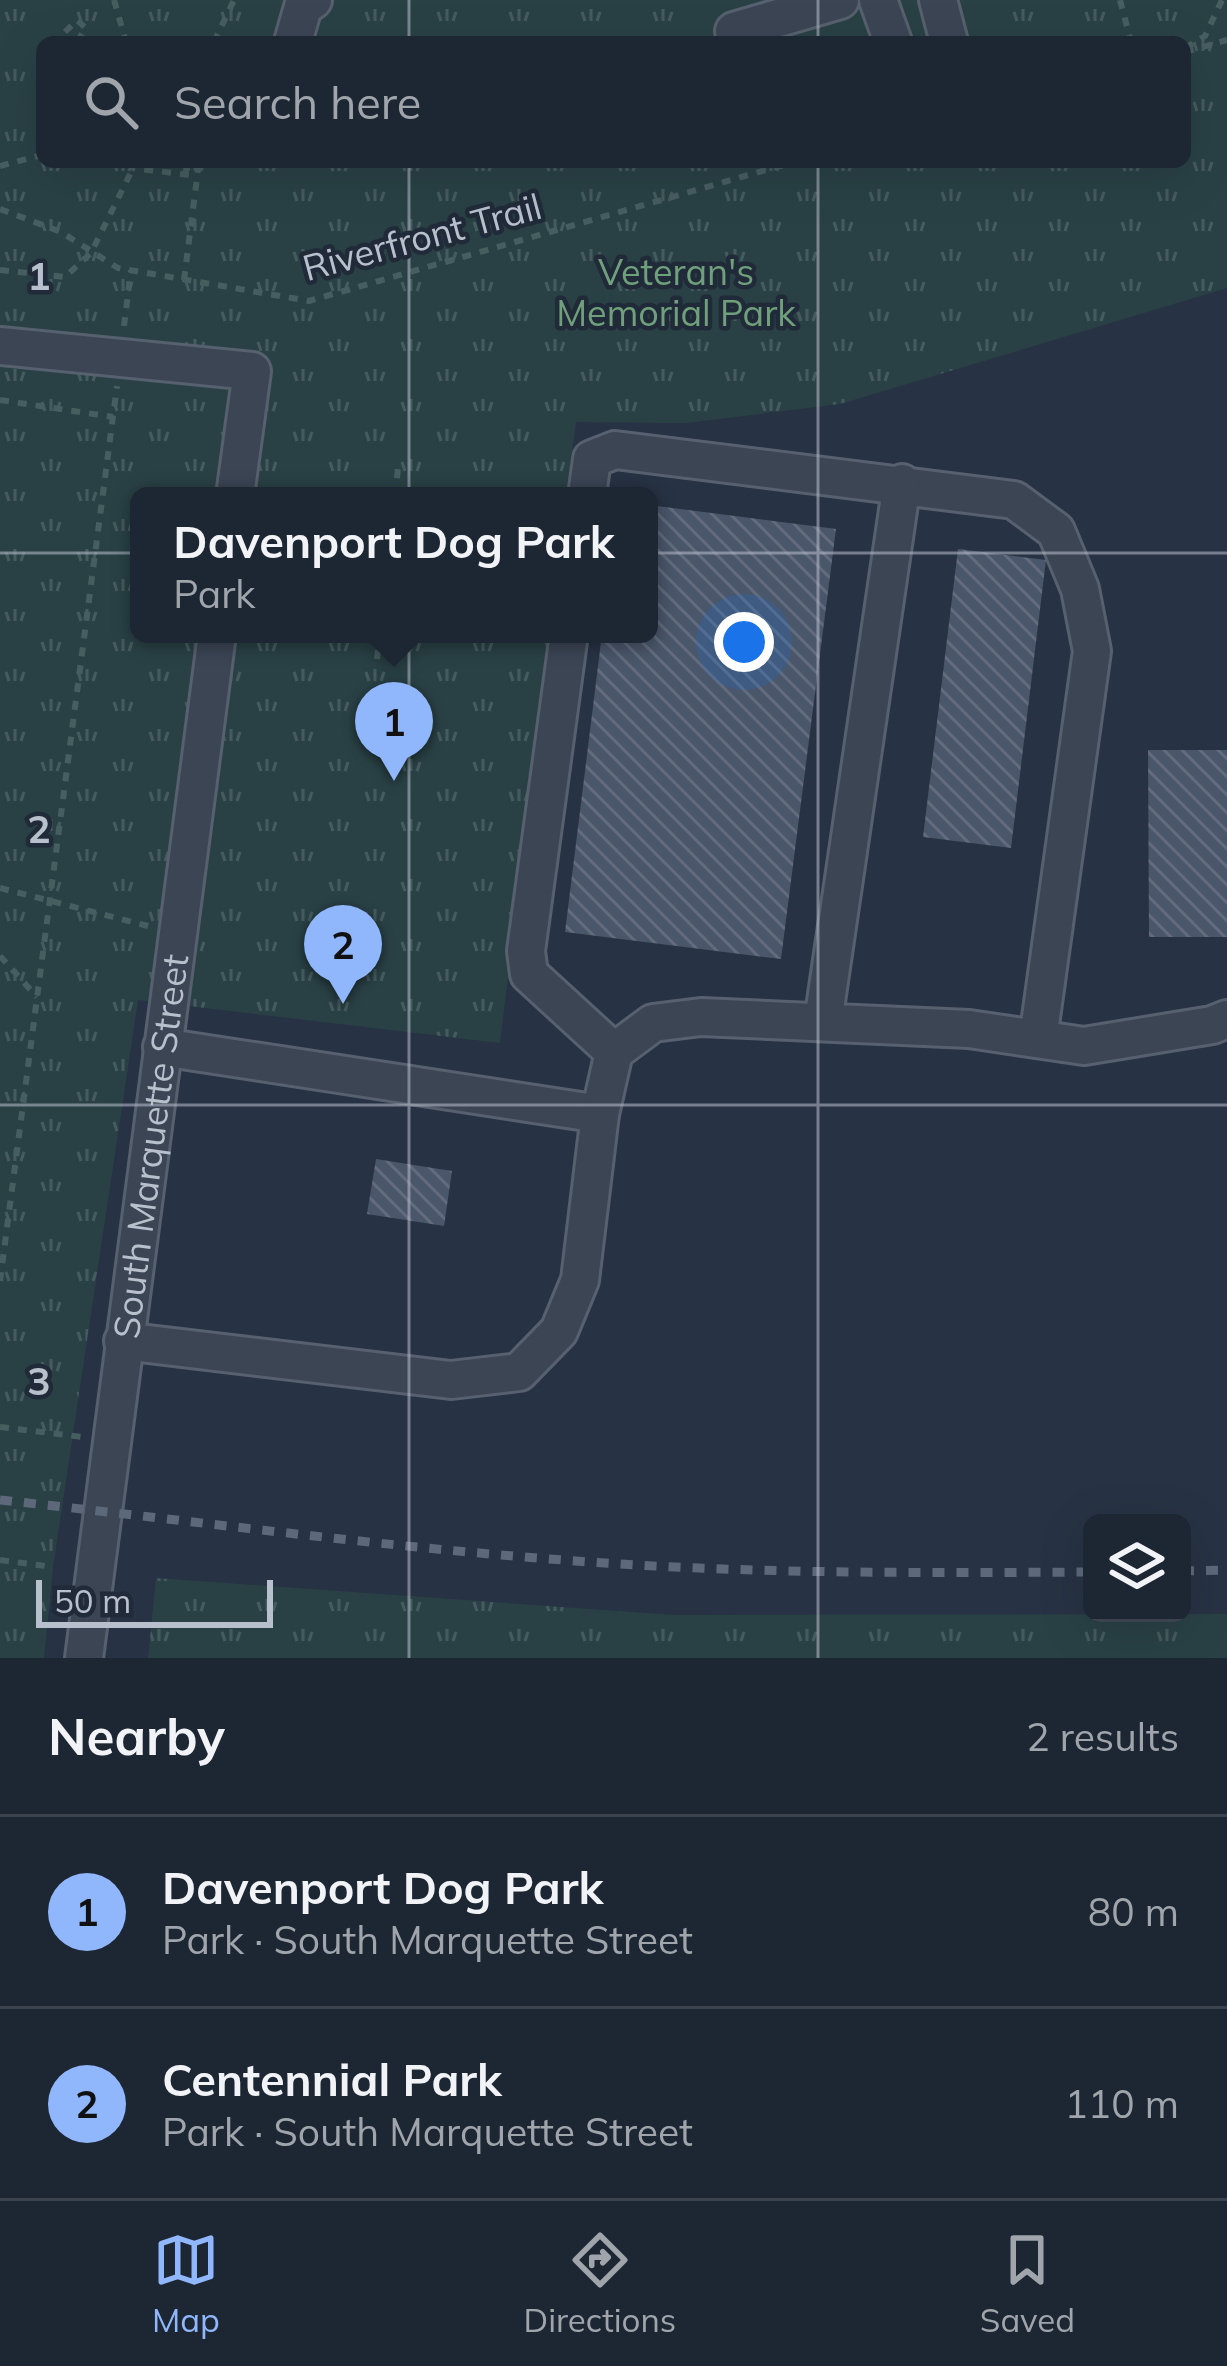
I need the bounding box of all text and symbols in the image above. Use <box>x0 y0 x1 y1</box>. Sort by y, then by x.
search box <box>36 36 1191 168</box>
icon: search <box>78 69 144 135</box>
text: Search here <box>174 74 421 130</box>
street label: Riverfront Trail <box>298 183 546 290</box>
park label: Veteran's Memorial Park <box>556 249 796 335</box>
text: 1 <box>27 251 51 300</box>
popup <box>130 487 658 643</box>
text: Davenport Dog Park <box>173 513 615 569</box>
text: Park <box>173 569 255 618</box>
your location <box>714 612 774 672</box>
pin: 1 <box>355 682 433 781</box>
text: 2 <box>27 804 51 853</box>
pin: 2 <box>304 905 382 1004</box>
street label: South Marquette Street <box>103 951 197 1341</box>
text: 3 <box>27 1356 51 1405</box>
map controls <box>1083 1514 1191 1622</box>
button: layers <box>1083 1514 1191 1622</box>
scale bar <box>36 1574 273 1627</box>
text: 50 m <box>54 1580 131 1621</box>
text: Nearby <box>48 1704 225 1768</box>
text: 2 results <box>1026 1712 1179 1761</box>
text: Davenport Dog Park <box>162 1859 603 1915</box>
text: 1 <box>75 1887 99 1936</box>
text: 80 m <box>1088 1887 1179 1936</box>
text: Park · South Marquette Street <box>162 1915 693 1964</box>
text: Centennial Park <box>162 2051 502 2107</box>
text: 2 <box>75 2079 99 2128</box>
text: 110 m <box>1064 2079 1179 2128</box>
text: Park · South Marquette Street <box>162 2107 693 2156</box>
tab: Map <box>152 2227 220 2340</box>
tab: Directions <box>524 2227 676 2340</box>
tab: Saved <box>980 2227 1075 2340</box>

